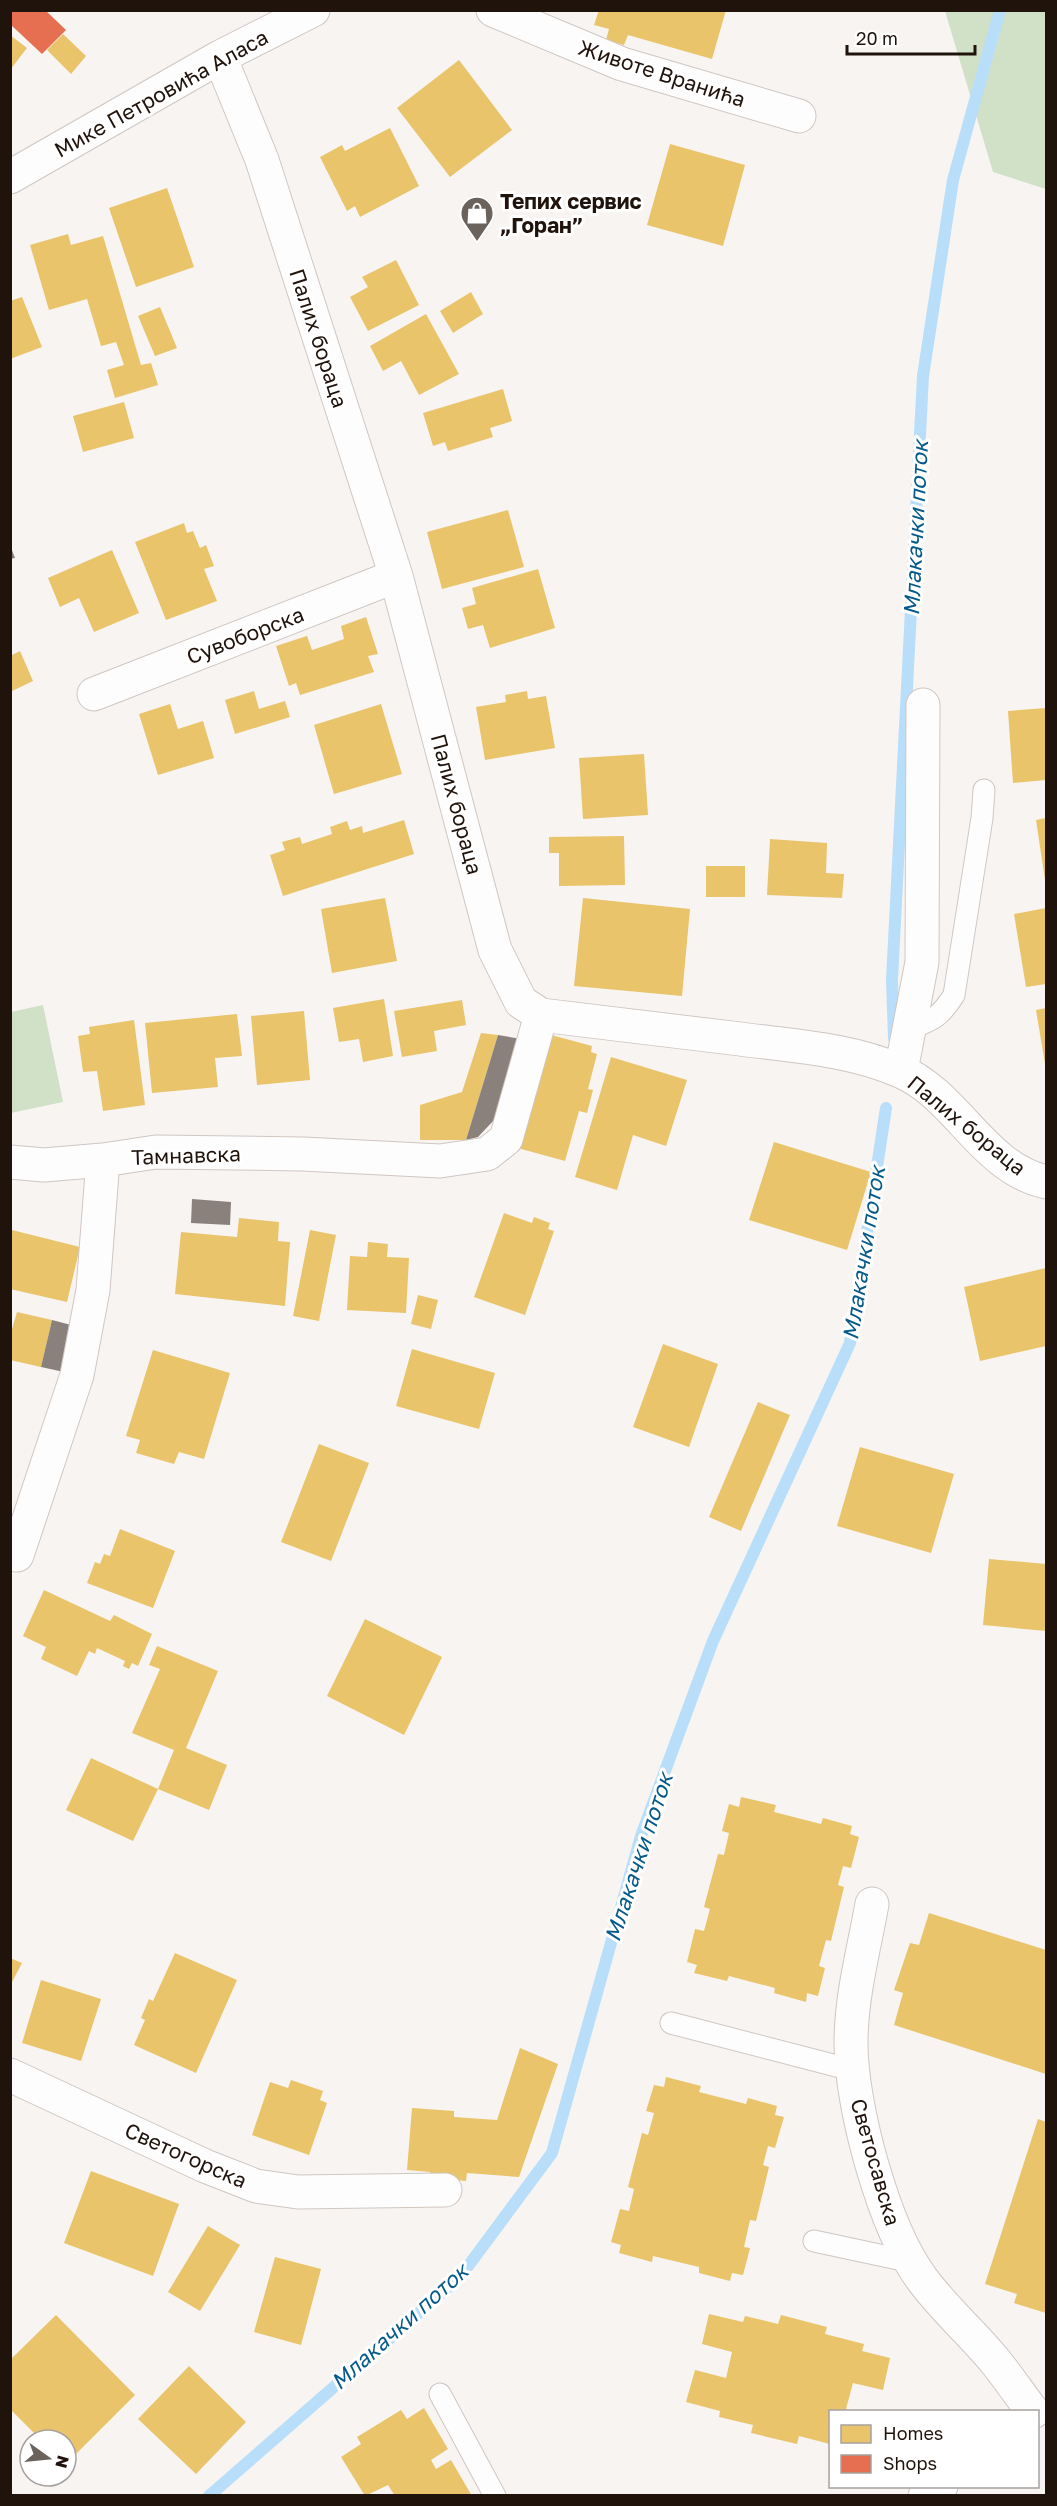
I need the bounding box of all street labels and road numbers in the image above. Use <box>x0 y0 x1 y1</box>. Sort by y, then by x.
street label: Мике Петровића Аласа <box>50 23 272 163</box>
street label: Животе Вранића <box>575 34 749 112</box>
street label: Палих бораца <box>284 265 354 411</box>
street label: Сувоборска <box>183 601 307 669</box>
street label: Палих бораца <box>426 731 488 877</box>
street label: Палих бораца <box>903 1069 1031 1181</box>
street label: Тамнавска <box>131 1140 241 1170</box>
street label: Светосавска <box>845 2095 907 2229</box>
street label: Светогорска <box>121 2116 251 2194</box>

